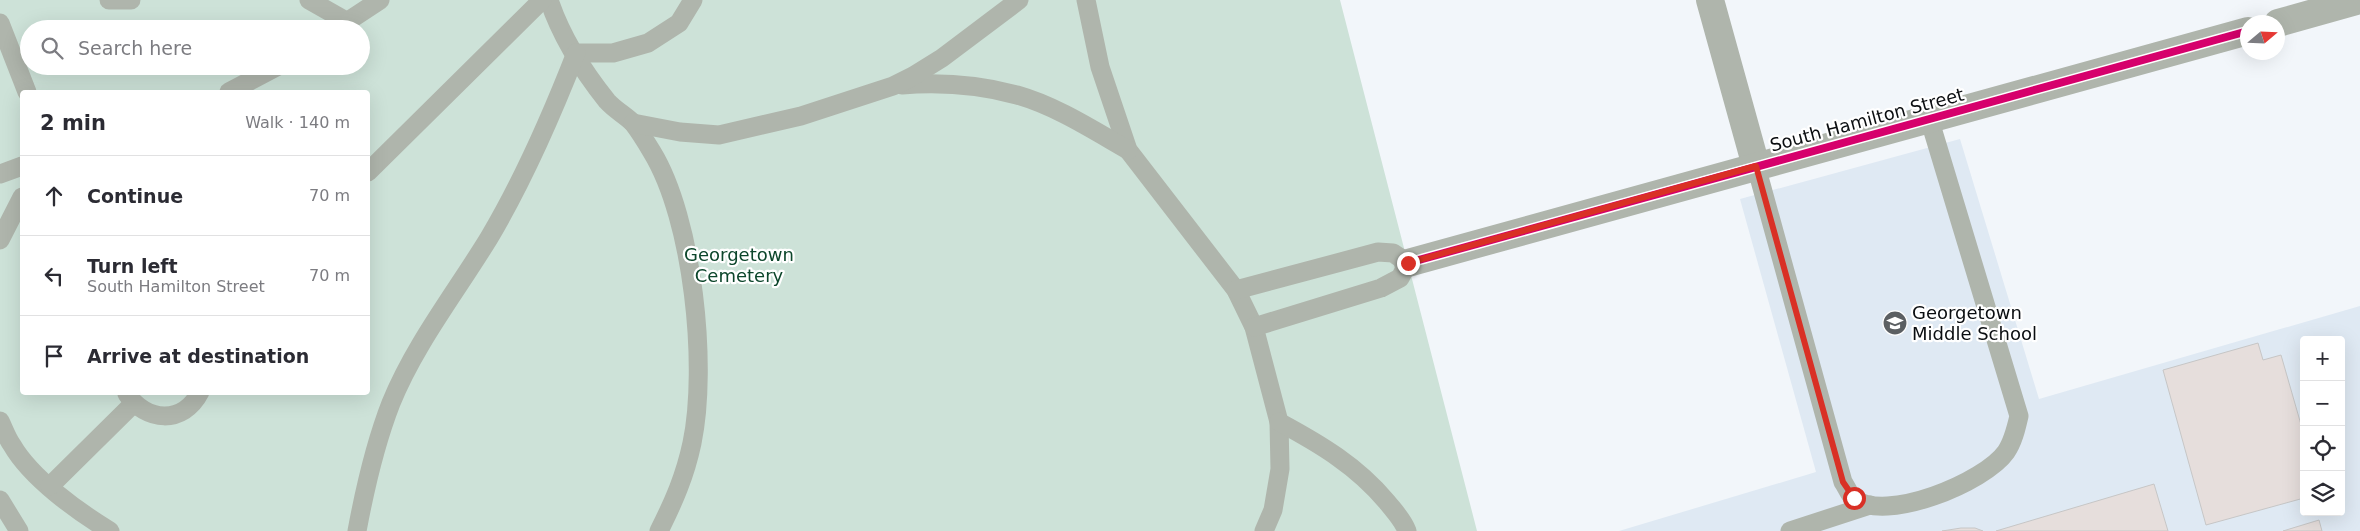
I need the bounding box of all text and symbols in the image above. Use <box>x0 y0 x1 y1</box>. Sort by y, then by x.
north arrow <box>2240 15 2285 60</box>
search box <box>20 20 370 75</box>
icon: search <box>38 34 66 62</box>
text: Search here <box>78 37 192 59</box>
street label: South Hamilton Street <box>1768 83 1966 156</box>
text: 2 min <box>40 111 106 135</box>
text: Walk · 140 m <box>245 113 350 132</box>
icon: ahead <box>40 182 68 210</box>
text: Continue <box>87 185 183 207</box>
text: 70 m <box>309 186 350 205</box>
park label: Georgetown Cemetery <box>684 244 794 286</box>
route end <box>1397 252 1420 275</box>
text: Turn left <box>87 255 178 277</box>
icon: left <box>40 262 68 290</box>
text: 70 m <box>309 266 350 285</box>
text: South Hamilton Street <box>87 277 265 296</box>
place label: Georgetown Middle School <box>1912 302 2037 344</box>
school or university icon: Georgetown Middle School <box>1882 310 1908 336</box>
map controls <box>2300 336 2345 516</box>
button: + <box>2300 336 2345 381</box>
icon: arrive <box>40 342 68 370</box>
text: Arrive at destination <box>87 345 309 367</box>
button: − <box>2300 381 2345 426</box>
button: locate <box>2300 426 2345 471</box>
button: layers <box>2300 471 2345 516</box>
route start <box>1843 487 1866 510</box>

